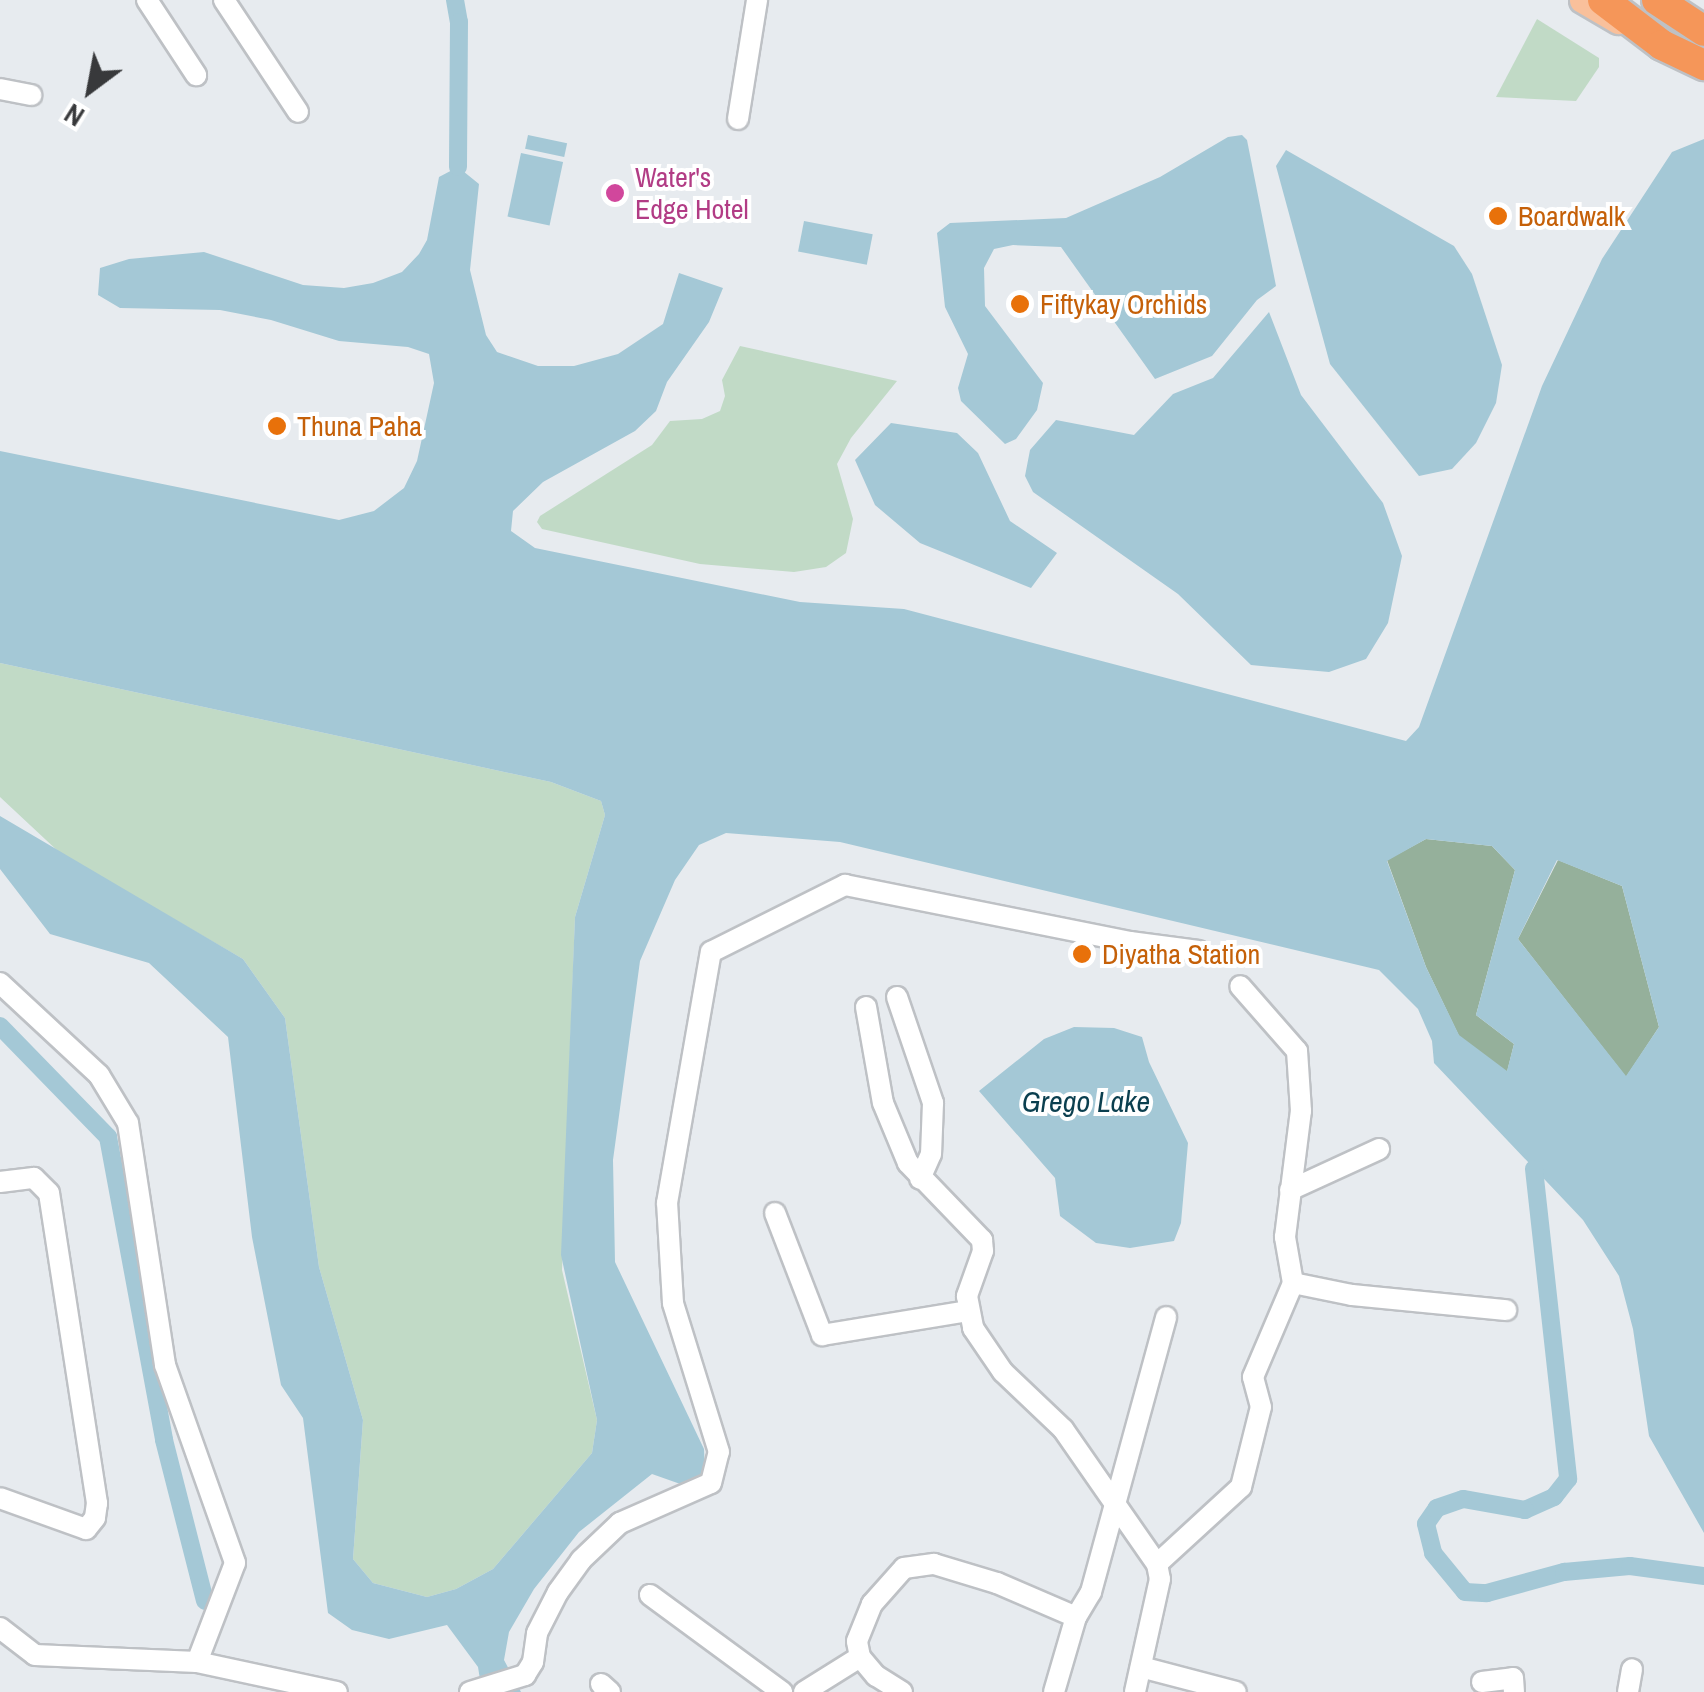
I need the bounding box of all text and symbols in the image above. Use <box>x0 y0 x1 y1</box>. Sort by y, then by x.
north arrow <box>40 40 140 140</box>
text: N <box>57 95 91 136</box>
place label: Water's Edge Hotel <box>635 160 749 226</box>
marker: Water's Edge Hotel <box>604 182 626 204</box>
place label: Boardwalk <box>1518 199 1625 233</box>
marker: Boardwalk <box>1487 205 1509 227</box>
place label: Fiftykay Orchids <box>1040 287 1207 321</box>
marker: Fiftykay Orchids <box>1009 293 1031 315</box>
place label: Thuna Paha <box>297 409 422 443</box>
marker: Thuna Paha <box>266 415 288 437</box>
place label: Diyatha Station <box>1102 937 1260 971</box>
marker: Diyatha Station <box>1071 943 1093 965</box>
water label: Grego Lake <box>1022 1083 1150 1119</box>

